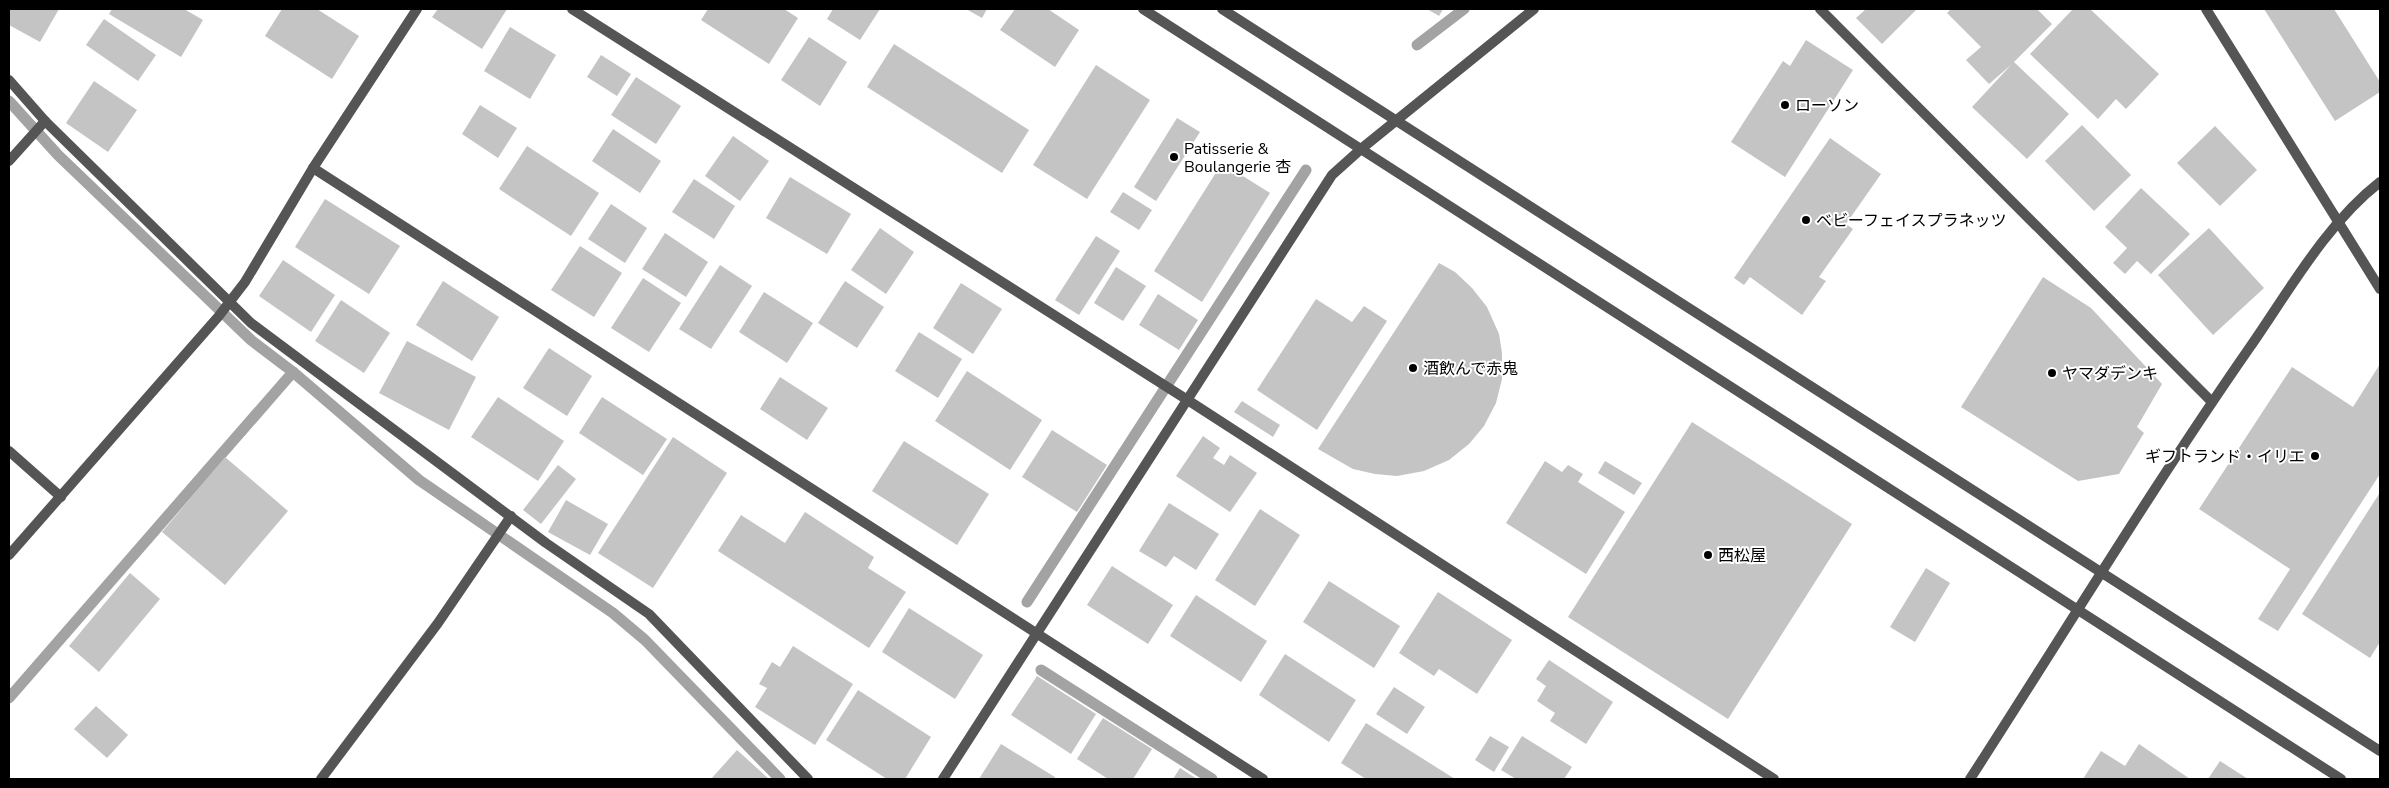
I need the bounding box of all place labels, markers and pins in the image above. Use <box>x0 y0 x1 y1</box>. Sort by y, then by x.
place label: ローソン <box>1795 95 1859 117</box>
marker: ローソン <box>1779 99 1791 111</box>
place label: Patisserie & Boulangerie 杏 <box>1184 138 1291 178</box>
marker: Patisserie & Boulangerie 杏 <box>1168 151 1180 163</box>
place label: ベビーフェイスプラネッツ <box>1816 210 2007 232</box>
marker: ベビーフェイスプラネッツ <box>1800 214 1812 226</box>
place label: 酒飲んで赤鬼 <box>1423 358 1518 380</box>
marker: 酒飲んで赤鬼 <box>1407 362 1419 374</box>
place label: ヤマダデンキ <box>2062 363 2158 385</box>
marker: ヤマダデンキ <box>2046 367 2058 379</box>
place label: ギフトランド・イリエ <box>2145 446 2305 468</box>
marker: ギフトランド・イリエ <box>2309 450 2321 462</box>
place label: 西松屋 <box>1718 545 1766 567</box>
marker: 西松屋 <box>1702 549 1714 561</box>

